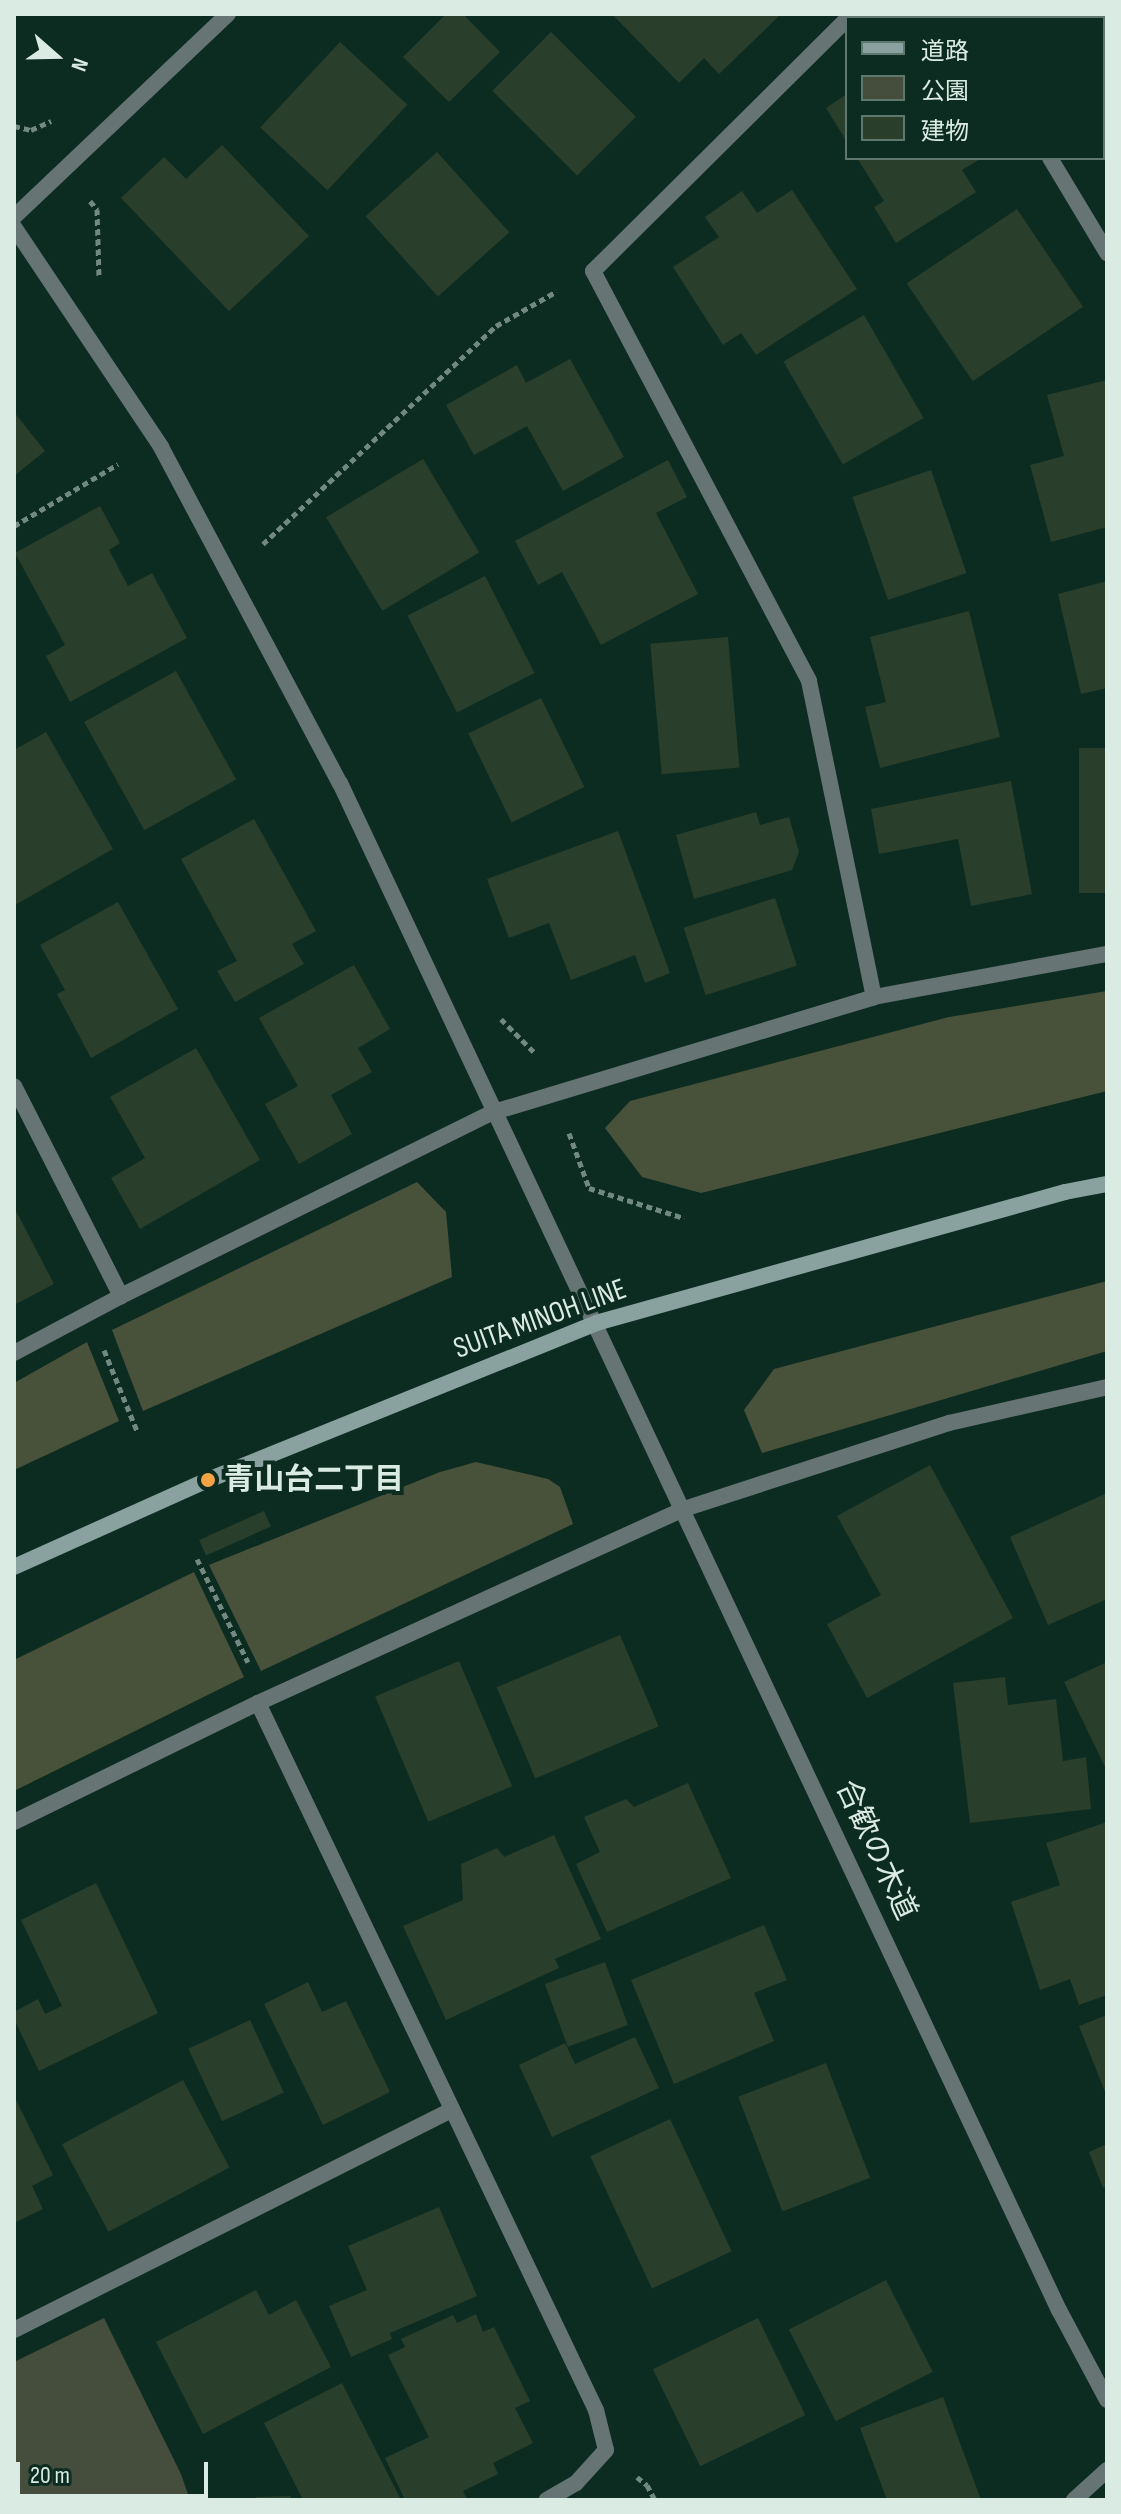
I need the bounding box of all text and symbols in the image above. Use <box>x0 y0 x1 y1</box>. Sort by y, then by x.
north arrow <box>16 16 96 96</box>
legend <box>845 16 1105 160</box>
text: 道路 <box>921 37 969 66</box>
text: N <box>64 54 94 75</box>
text: 公園 <box>921 77 969 106</box>
text: 建物 <box>921 117 969 146</box>
street label: SUITA MINOH LINE <box>449 1271 631 1367</box>
place label: 青山台二丁目 <box>224 1462 404 1498</box>
marker: 青山台二丁目 <box>199 1471 217 1489</box>
street label: 合歓の木道 <box>828 1774 924 1926</box>
scale bar <box>20 2446 212 2496</box>
text: 20 m <box>30 2461 70 2490</box>

